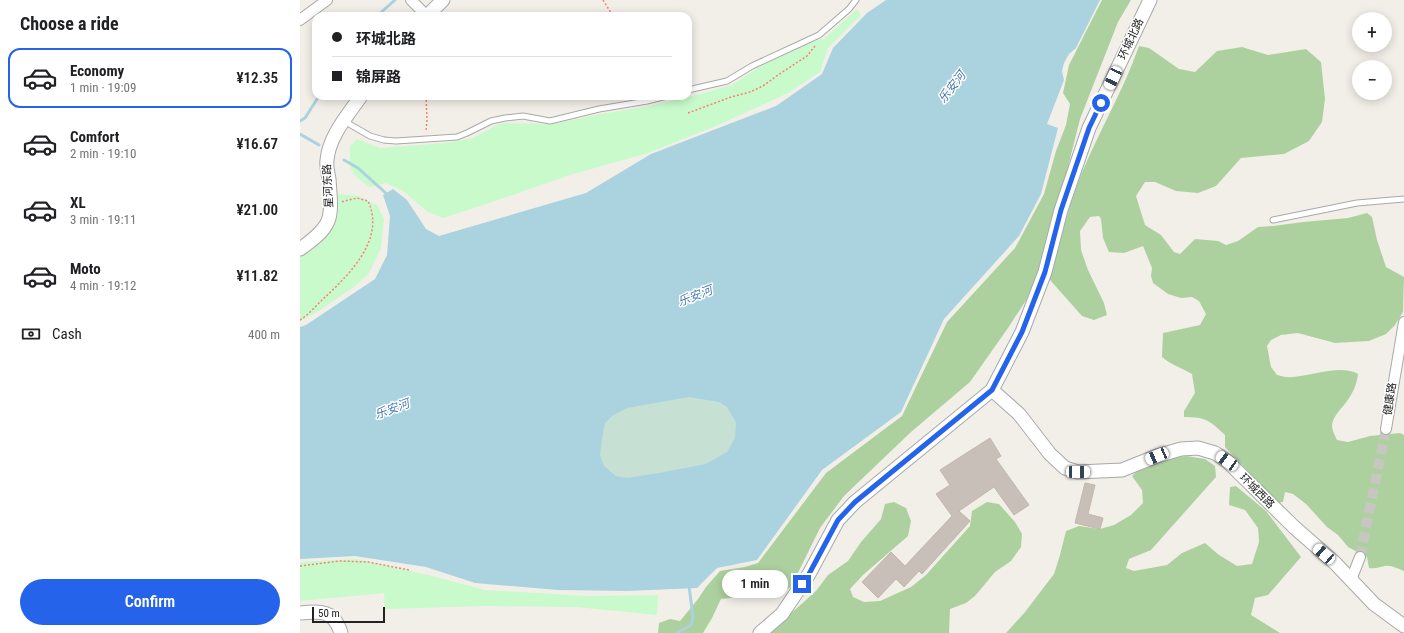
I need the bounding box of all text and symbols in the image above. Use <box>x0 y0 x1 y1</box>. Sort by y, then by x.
map controls <box>1352 12 1392 100</box>
button: + <box>1352 12 1392 52</box>
text: Choose a ride <box>20 13 119 34</box>
street label: 环城北路 <box>1116 16 1146 62</box>
text: 环城北路 <box>356 30 416 48</box>
icon: car <box>22 60 58 96</box>
button: − <box>1352 60 1392 100</box>
text: Economy <box>70 62 124 80</box>
car <box>1102 65 1124 91</box>
water label: 乐安河 <box>935 67 970 105</box>
text: 锦屏路 <box>356 68 401 86</box>
text: ¥12.35 <box>236 69 278 87</box>
text: 1 min · 19:09 <box>70 80 136 95</box>
route start <box>1092 94 1110 112</box>
icon: car <box>22 126 58 162</box>
text: Comfort <box>70 128 119 146</box>
text: ¥16.67 <box>236 135 278 153</box>
text: 2 min · 19:10 <box>70 146 136 161</box>
street label: 星河东路 <box>320 164 336 208</box>
icon: car <box>22 192 58 228</box>
text: XL <box>70 194 86 212</box>
text: ¥21.00 <box>236 201 278 219</box>
text: 3 min · 19:11 <box>70 212 136 227</box>
icon: car <box>22 258 58 294</box>
text: Moto <box>70 260 101 278</box>
text: ¥11.82 <box>236 267 278 285</box>
text: 4 min · 19:12 <box>70 278 136 293</box>
water label: 乐安河 <box>676 282 716 309</box>
icon: cash <box>20 323 42 345</box>
text: Cash <box>52 325 82 343</box>
text: 400 m <box>248 327 280 342</box>
street label: 健康路 <box>1381 382 1399 416</box>
water label: 乐安河 <box>373 396 413 422</box>
car <box>1144 446 1170 466</box>
car <box>1214 449 1240 473</box>
car <box>1066 466 1090 478</box>
street label: 环城西路 <box>1237 471 1277 511</box>
car <box>1311 542 1337 566</box>
callout: 1 min <box>722 570 788 598</box>
route end <box>793 575 811 593</box>
text: 1 min <box>741 576 769 591</box>
button: Confirm <box>20 579 280 625</box>
scale bar <box>312 605 385 624</box>
text: 50 m <box>318 607 340 620</box>

